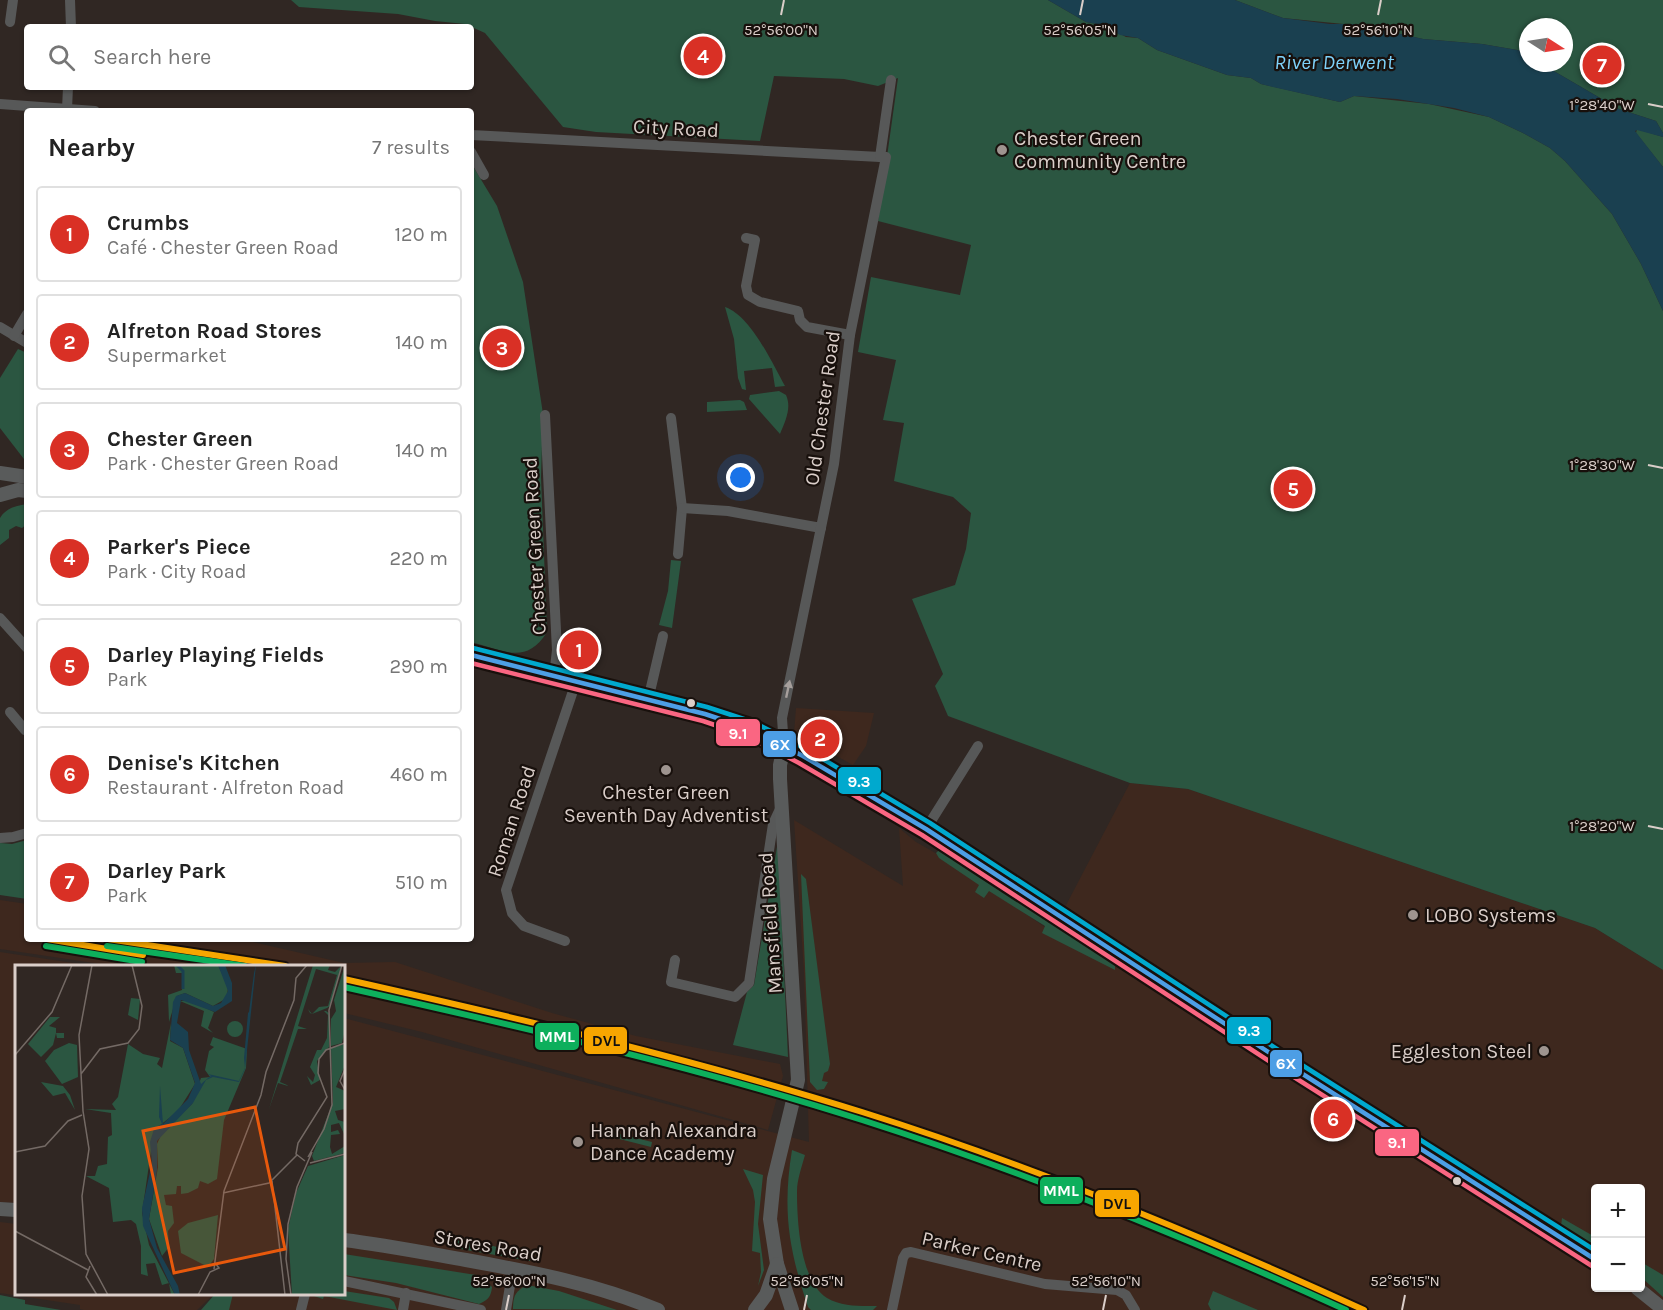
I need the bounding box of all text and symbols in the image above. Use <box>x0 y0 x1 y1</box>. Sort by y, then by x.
north arrow <box>1519 18 1573 72</box>
text: 52°56'00"N <box>744 21 818 39</box>
text: 52°56'05"N <box>1043 21 1117 39</box>
text: 52°56'10"N <box>1343 21 1413 39</box>
search box <box>24 24 474 90</box>
pin: 4 <box>684 34 722 78</box>
icon: search <box>45 41 78 74</box>
pin: 7 <box>1582 42 1622 88</box>
text: Search here <box>93 44 211 70</box>
water label: River Derwent <box>1274 50 1395 74</box>
text: 1°28'40"W <box>1569 96 1635 114</box>
street label: City Road <box>633 115 719 142</box>
place label: Chester Green Community Centre <box>1014 127 1186 173</box>
text: Nearby <box>48 132 135 163</box>
text: 7 results <box>372 136 450 159</box>
marker: Chester Green Community Centre <box>995 143 1009 157</box>
text: Crumbs <box>107 210 189 236</box>
text: 1 <box>66 223 73 246</box>
text: 120 m <box>394 223 448 246</box>
text: Café · Chester Green Road <box>107 236 339 259</box>
text: Alfreton Road Stores <box>107 318 322 344</box>
pin: 3 <box>482 326 522 370</box>
street label: Old Chester Road <box>800 329 845 487</box>
text: 2 <box>63 331 76 354</box>
text: 140 m <box>395 331 448 354</box>
text: Supermarket <box>107 344 226 367</box>
text: Chester Green <box>107 426 253 452</box>
text: 3 <box>63 439 76 462</box>
text: 140 m <box>395 439 448 462</box>
text: Park · Chester Green Road <box>107 452 339 475</box>
street label: Chester Green Road <box>518 456 551 636</box>
text: 1°28'30"W <box>1569 456 1635 474</box>
your location <box>726 463 755 492</box>
pin: 5 <box>1274 466 1312 512</box>
text: Parker's Piece <box>107 534 251 560</box>
text: 4 <box>64 547 75 570</box>
text: 220 m <box>389 547 448 570</box>
text: Park · City Road <box>107 560 247 583</box>
pin: 1 <box>560 628 598 672</box>
text: Darley Playing Fields <box>107 642 324 668</box>
text: 5 <box>64 655 75 678</box>
text: 290 m <box>389 655 448 678</box>
text: Park <box>107 668 148 691</box>
one-way arrow <box>784 679 793 698</box>
unlabelled marker <box>685 697 697 709</box>
pin: 2 <box>800 716 840 762</box>
line badge: 9.1 <box>715 718 761 747</box>
text: 9.1 <box>729 724 747 743</box>
line badge: 6X <box>762 730 797 758</box>
text: 6X <box>770 735 790 754</box>
text: Denise's Kitchen <box>107 750 280 776</box>
text: 6 <box>63 763 76 786</box>
text: 460 m <box>390 763 448 786</box>
street label: Roman Road <box>483 763 540 880</box>
marker: Chester Green Seventh Day Adventist <box>659 763 673 777</box>
line badge: 9.3 <box>837 766 882 795</box>
text: 9.3 <box>847 772 871 791</box>
text: Restaurant · Alfreton Road <box>107 776 344 799</box>
place label: Chester Green Seventh Day Adventist <box>564 781 769 827</box>
text: 1°28'20"W <box>1569 817 1635 835</box>
street label: Mansfield Road <box>754 851 787 995</box>
text: Darley Park <box>107 858 226 884</box>
text: 7 <box>65 871 74 894</box>
text: 510 m <box>395 871 448 894</box>
text: Park <box>107 884 148 907</box>
place label: LOBO Systems <box>1425 904 1556 927</box>
marker: LOBO Systems <box>1406 908 1420 922</box>
inset map <box>15 965 345 1295</box>
line badge: 9.3 <box>1226 1016 1272 1045</box>
text: 9.3 <box>1237 1021 1261 1040</box>
line badge: MML <box>534 1022 580 1051</box>
line badge: DVL <box>583 1026 628 1055</box>
text: MML <box>539 1027 575 1046</box>
text: DVL <box>592 1031 620 1050</box>
place label: Eggleston Steel <box>1391 1040 1532 1063</box>
marker: Eggleston Steel <box>1537 1044 1551 1058</box>
line badge: 6X <box>1269 1049 1303 1078</box>
text: 6X <box>1276 1054 1296 1073</box>
pin: 6 <box>1314 1096 1352 1142</box>
place label: Hannah Alexandra Dance Academy <box>590 1119 757 1165</box>
line badge: 9.1 <box>1374 1128 1420 1157</box>
text: 9.1 <box>1388 1133 1406 1152</box>
marker: Hannah Alexandra Dance Academy <box>571 1135 585 1149</box>
unlabelled marker <box>1451 1175 1463 1187</box>
line badge: MML <box>1039 1176 1084 1205</box>
text: MML <box>1043 1181 1079 1200</box>
map controls <box>1591 1184 1645 1292</box>
button: + <box>1591 1184 1645 1238</box>
line badge: DVL <box>1094 1189 1140 1218</box>
text: DVL <box>1103 1194 1131 1213</box>
street label: Stores Road <box>432 1225 544 1266</box>
street label: Parker Centre <box>920 1227 1044 1276</box>
button: − <box>1591 1238 1645 1292</box>
text: 52°56'00"N <box>472 1272 546 1290</box>
text: 52°56'05"N <box>770 1272 844 1290</box>
text: 52°56'10"N <box>1071 1272 1141 1290</box>
text: 52°56'15"N <box>1370 1272 1440 1290</box>

